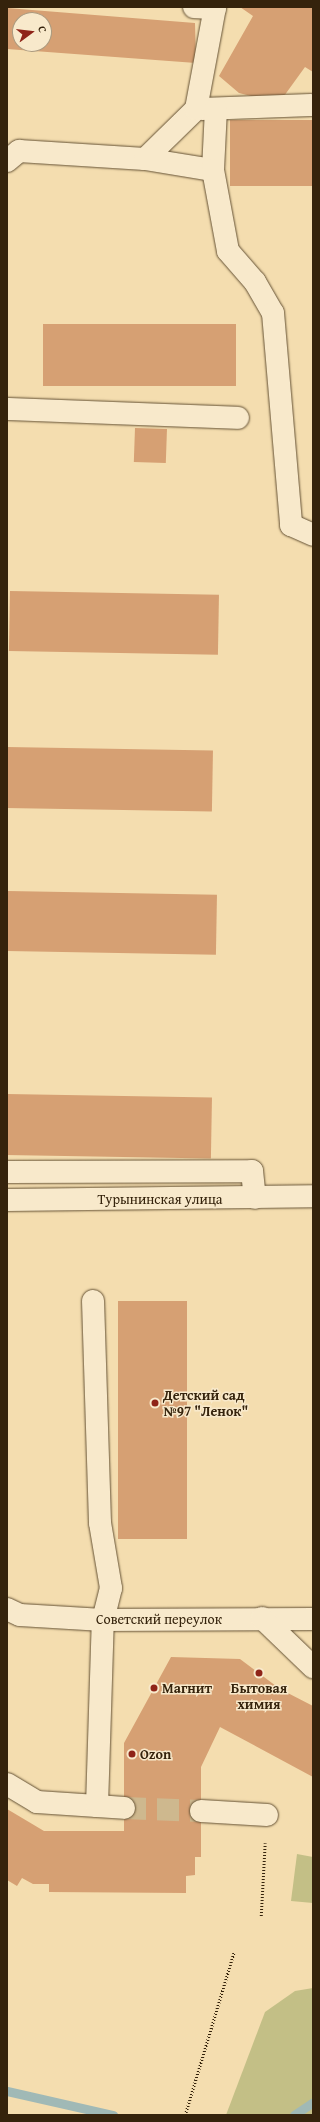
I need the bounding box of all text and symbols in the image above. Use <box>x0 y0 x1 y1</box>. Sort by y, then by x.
north arrow <box>12 12 52 52</box>
text: С <box>34 24 51 34</box>
street label: Турынинская улица <box>97 1191 223 1207</box>
place label: Детский сад №97 "Ленок" <box>163 1387 248 1420</box>
marker: Детский сад №97 "Ленок" <box>150 1398 160 1408</box>
street label: Советский переулок <box>96 1611 222 1627</box>
marker: Бытовая химия <box>254 1668 264 1678</box>
place label: Магнит <box>162 1680 212 1696</box>
place label: Бытовая химия <box>231 1680 287 1712</box>
marker: Магнит <box>149 1683 159 1693</box>
place label: Ozon <box>140 1746 171 1762</box>
marker: Ozon <box>127 1749 137 1759</box>

